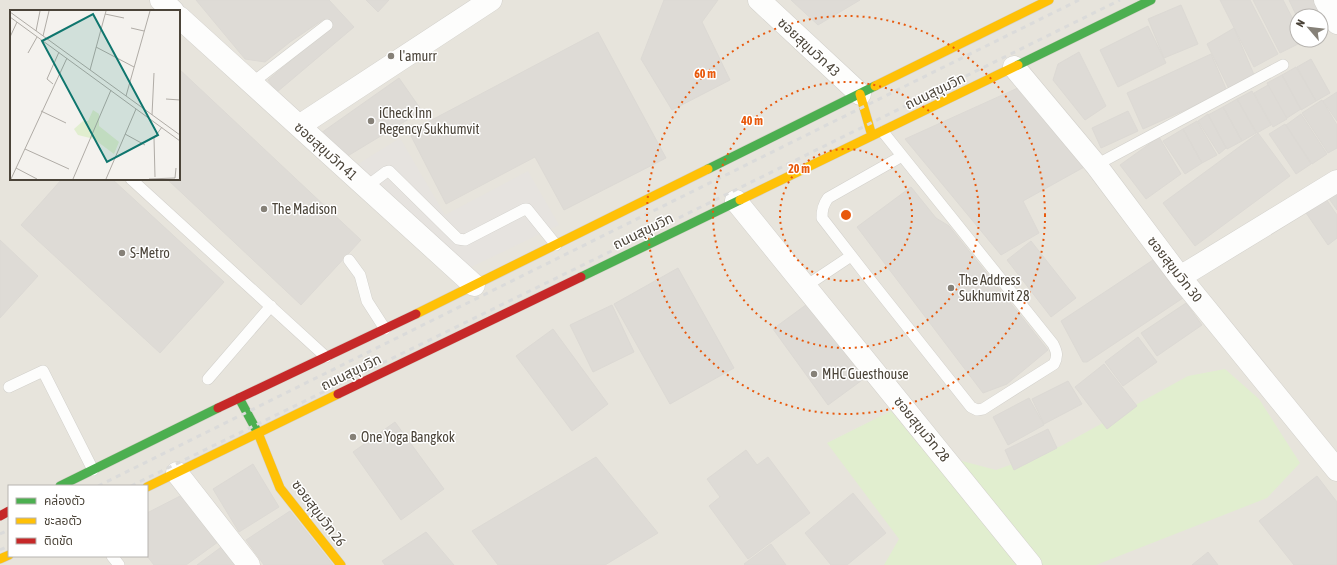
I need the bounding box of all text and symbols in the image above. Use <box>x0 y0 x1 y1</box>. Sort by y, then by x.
north arrow <box>1289 8 1329 48</box>
inset map <box>10 10 180 180</box>
street label: ซอยสุขุมวิท 43 <box>774 14 843 80</box>
text: N <box>1293 18 1307 29</box>
place label: l'amurr <box>399 48 437 64</box>
marker: l'amurr <box>386 51 396 61</box>
text: 60 m <box>694 67 716 81</box>
street label: ถนนสุขุมวิท <box>902 70 968 113</box>
place label: iCheck Inn Regency Sukhumvit <box>379 105 480 137</box>
text: 40 m <box>740 114 763 128</box>
marker: iCheck Inn Regency Sukhumvit <box>366 116 376 126</box>
street label: ซอยสุขุมวิท 41 <box>291 119 361 184</box>
text: 20 m <box>788 162 810 176</box>
place label: The Madison <box>272 201 337 217</box>
marker: The Madison <box>259 204 269 214</box>
centre of rings <box>839 208 853 222</box>
street label: ถนนสุขุมวิท <box>610 210 676 253</box>
street label: ซอยสุขุมวิท 30 <box>1144 233 1206 306</box>
place label: S-Metro <box>130 245 170 261</box>
marker: S-Metro <box>117 248 127 258</box>
place label: The Address Sukhumvit 28 <box>959 272 1030 304</box>
marker: The Address Sukhumvit 28 <box>946 283 956 293</box>
street label: ถนนสุขุมวิท <box>318 351 384 394</box>
place label: MHC Guesthouse <box>822 366 909 382</box>
marker: MHC Guesthouse <box>809 369 819 379</box>
street label: ซอยสุขุมวิท 28 <box>890 393 953 466</box>
place label: One Yoga Bangkok <box>361 429 455 445</box>
marker: One Yoga Bangkok <box>348 432 358 442</box>
street label: ซอยสุขุมวิท 26 <box>288 477 349 550</box>
legend <box>8 485 148 557</box>
text: คล่องตัว <box>44 494 85 508</box>
text: ชะลอตัว <box>44 514 82 528</box>
text: ติดขัด <box>44 534 73 548</box>

